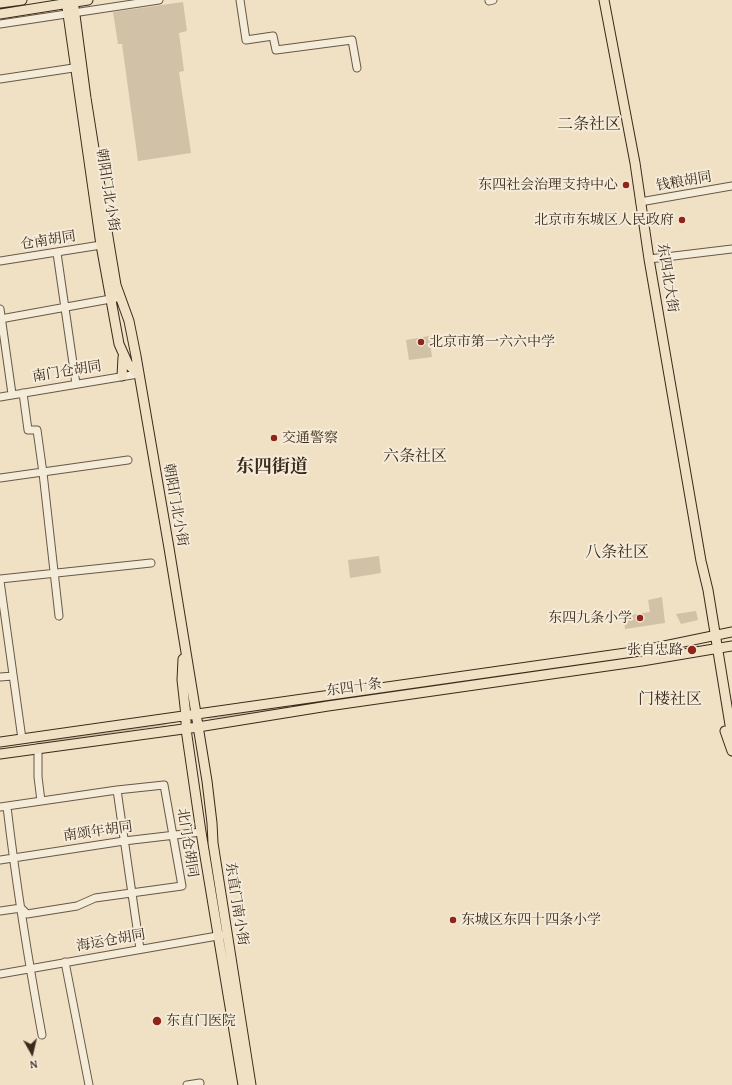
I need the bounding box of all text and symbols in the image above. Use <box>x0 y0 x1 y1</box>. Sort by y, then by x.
district label: 二条社区 <box>557 115 621 135</box>
street label: 朝阳门北小街 <box>92 147 122 233</box>
street label: 钱粮胡同 <box>655 169 713 195</box>
place label: 东四社会治理支持中心 <box>478 177 618 193</box>
marker: 东四社会治理支持中心 <box>621 180 631 190</box>
place label: 北京市东城区人民政府 <box>534 212 674 228</box>
marker: 北京市东城区人民政府 <box>677 215 687 225</box>
street label: 仓南胡同 <box>19 228 77 254</box>
street label: 东四北大街 <box>653 242 681 314</box>
place label: 北京市第一六六中学 <box>429 334 555 350</box>
marker: 北京市第一六六中学 <box>416 337 426 347</box>
street label: 南门仓胡同 <box>31 358 103 386</box>
place label: 交通警察 <box>282 430 338 446</box>
marker: 交通警察 <box>269 433 279 443</box>
district label: 六条社区 <box>383 447 447 467</box>
district label: 东四街道 <box>236 456 308 478</box>
street label: 朝阳门北小街 <box>159 462 191 548</box>
district label: 八条社区 <box>585 543 649 563</box>
place label: 东四九条小学 <box>548 610 632 626</box>
marker: 东四九条小学 <box>635 613 645 623</box>
place label: 张自忠路 <box>627 642 683 658</box>
marker: 张自忠路 <box>686 644 698 656</box>
street label: 东四十条 <box>325 676 383 700</box>
district label: 门楼社区 <box>638 690 702 710</box>
street label: 北门仓胡同 <box>173 807 201 879</box>
street label: 南颂年胡同 <box>62 819 134 845</box>
street label: 东直门南小街 <box>221 861 251 947</box>
place label: 东城区东四十四条小学 <box>461 912 601 928</box>
marker: 东城区东四十四条小学 <box>448 915 458 925</box>
street label: 海运仓胡同 <box>75 927 147 955</box>
place label: 东直门医院 <box>166 1013 236 1029</box>
marker: 东直门医院 <box>151 1015 163 1027</box>
north arrow <box>12 1033 52 1073</box>
text: N <box>29 1056 38 1073</box>

